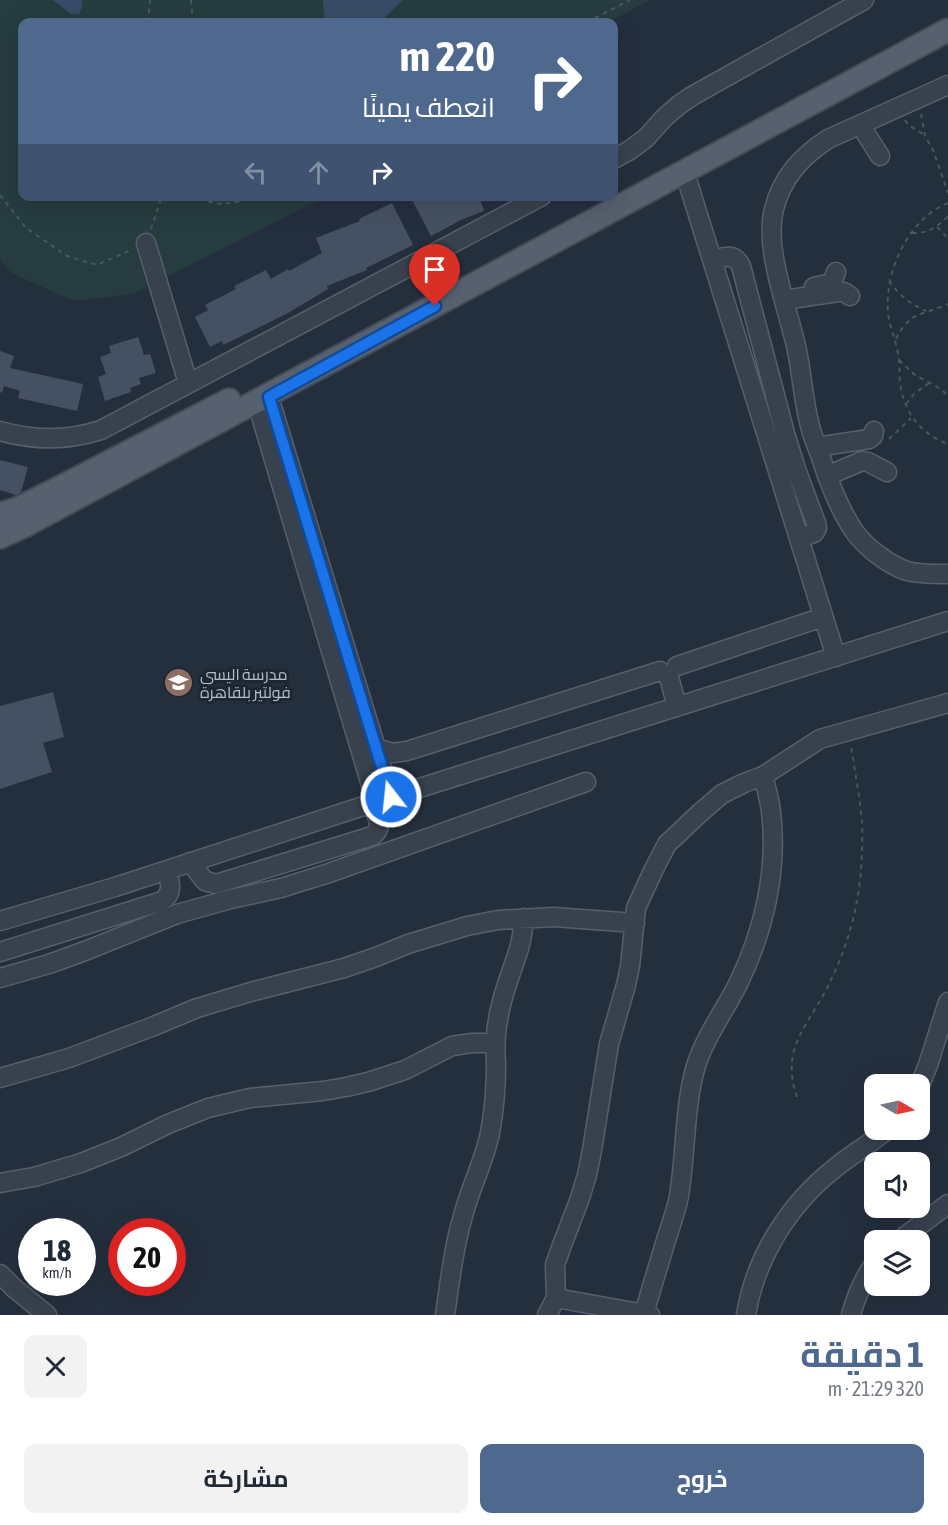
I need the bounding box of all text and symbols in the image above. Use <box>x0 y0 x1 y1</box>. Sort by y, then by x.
text: 220 m <box>400 32 495 80</box>
icon: right <box>516 42 594 120</box>
text: انعطف يمينًا <box>362 92 495 123</box>
icon: left <box>239 156 272 189</box>
icon: ahead <box>302 156 335 189</box>
icon: right <box>365 156 398 189</box>
pin <box>409 244 460 306</box>
icon: arrive <box>418 253 451 286</box>
place label: مدرسة اليسي فولتير بلقاهرة <box>200 665 291 702</box>
school or university icon: مدرسة اليسي فولتير بلقاهرة <box>163 667 195 699</box>
position arrow <box>359 765 423 829</box>
north arrow <box>864 1074 930 1140</box>
map controls <box>864 1074 930 1296</box>
button: sound <box>864 1152 930 1218</box>
speed limit sign: 20 <box>108 1218 186 1296</box>
button: layers <box>864 1230 930 1296</box>
text: 18 <box>43 1233 71 1267</box>
text: km/h <box>42 1264 72 1281</box>
text: 1 دقيقة <box>800 1333 924 1375</box>
button: close <box>24 1335 87 1398</box>
text: 320 m · 21:29 <box>828 1377 924 1400</box>
button: مشاركة <box>24 1444 468 1513</box>
button: خروج <box>480 1444 924 1513</box>

